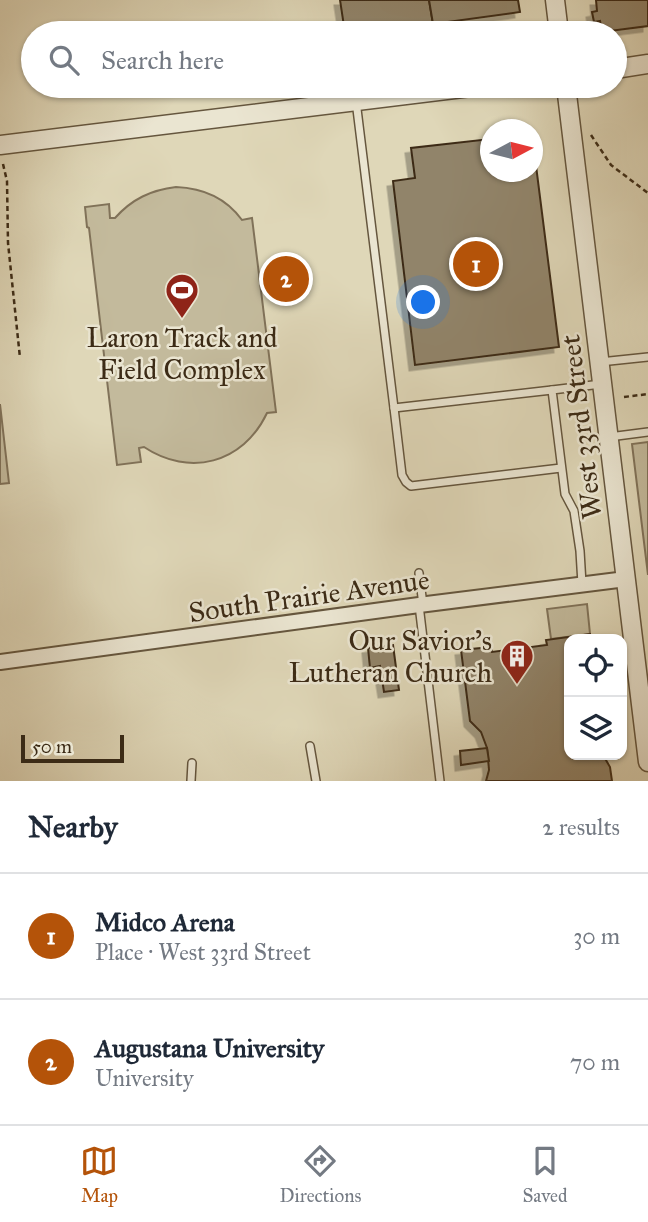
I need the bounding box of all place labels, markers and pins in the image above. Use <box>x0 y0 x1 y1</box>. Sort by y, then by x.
pin: 1 <box>453 238 499 290</box>
pin: 2 <box>263 253 309 305</box>
sports icon: Laron Track and Field Complex <box>163 271 201 320</box>
place label: Laron Track and Field Complex <box>86 320 278 387</box>
place label: Our Savior's Lutheran Church <box>289 623 492 690</box>
building icon: Our Savior's Lutheran Church <box>498 637 536 686</box>

